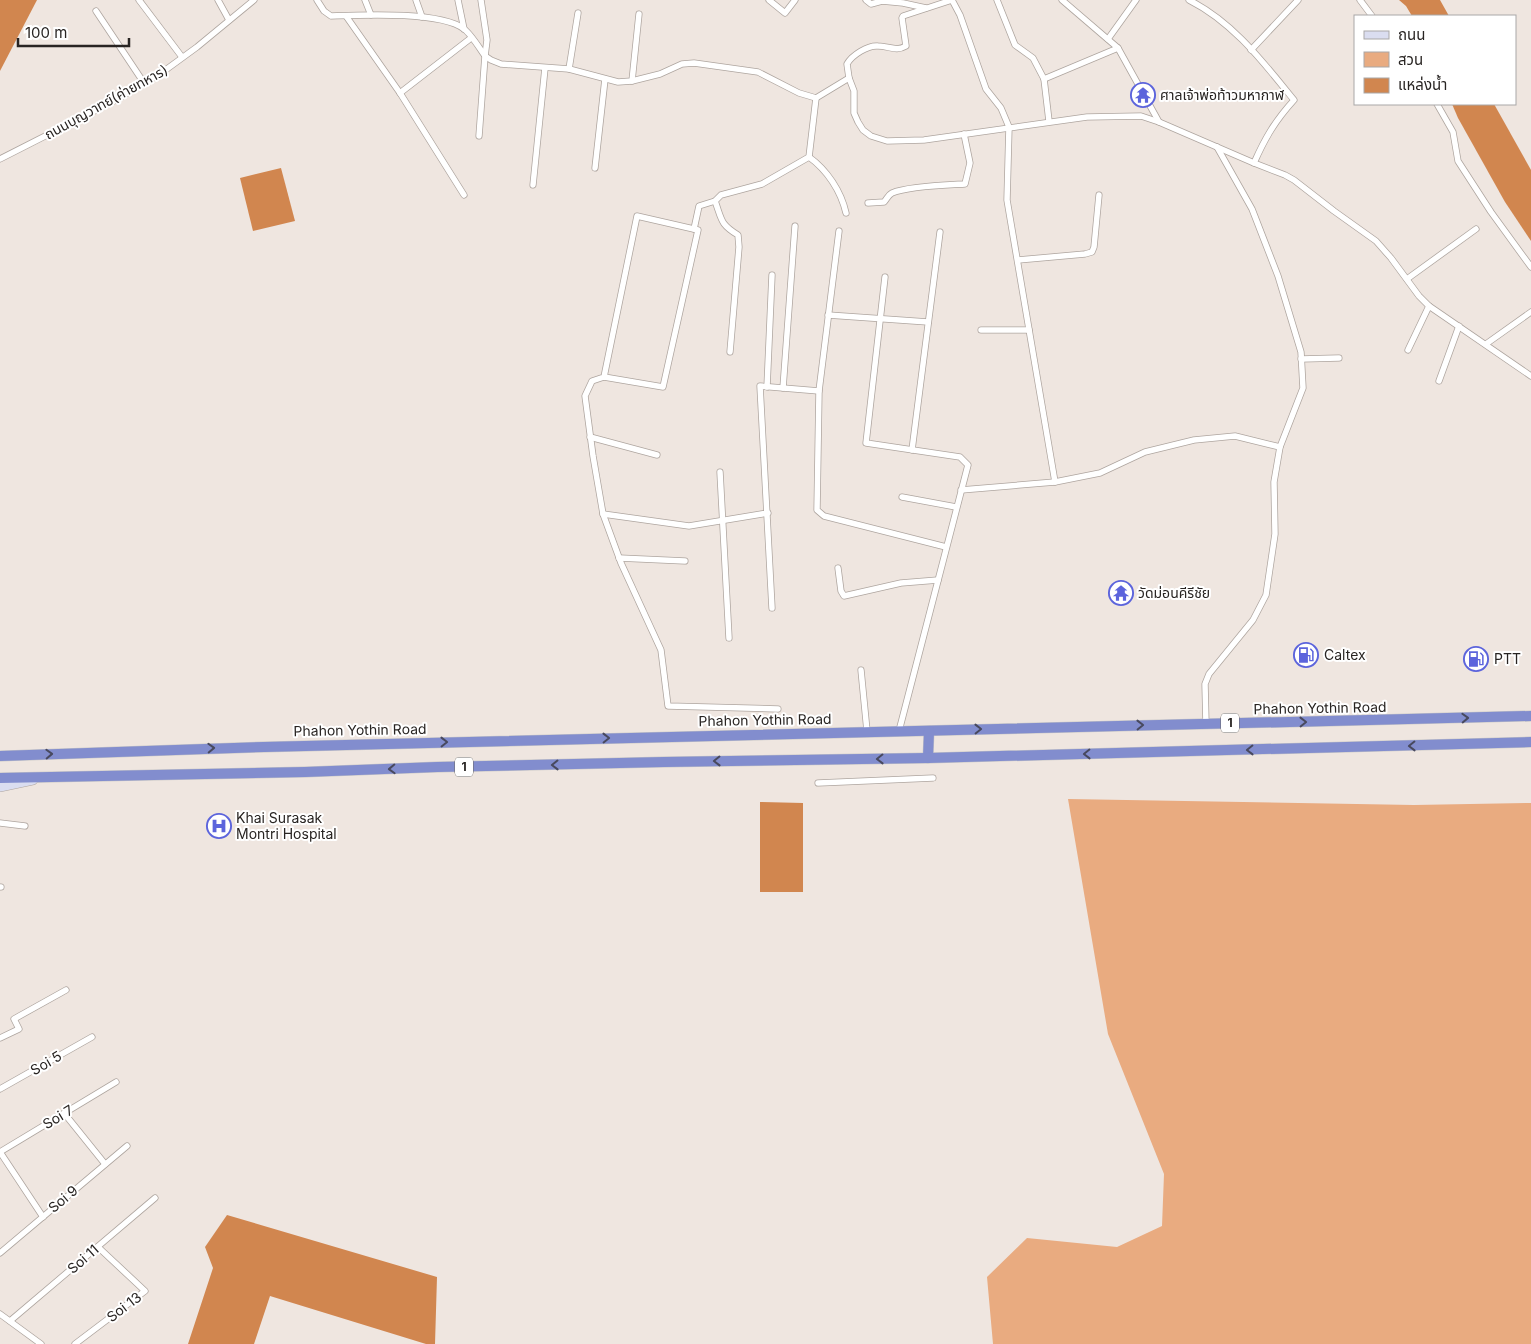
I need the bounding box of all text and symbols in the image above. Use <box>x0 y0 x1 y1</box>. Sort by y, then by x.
scale bar <box>18 15 129 47</box>
legend <box>1354 15 1516 105</box>
text: 100 m <box>25 23 67 42</box>
text: ถนน <box>1398 25 1425 44</box>
text: สวน <box>1398 50 1423 69</box>
street label: ถนนบุญวาทย์(ค่ายทหาร) <box>41 61 171 143</box>
text: แหล่งน้ำ <box>1398 74 1447 94</box>
temple icon: ศาลเจ้าพ่อท้าวมหากาฬ <box>1130 82 1156 108</box>
place label: ศาลเจ้าพ่อท้าวมหากาฬ <box>1160 86 1285 103</box>
temple icon: วัดม่อนคีรีชัย <box>1108 580 1134 606</box>
place label: วัดม่อนคีรีชัย <box>1138 584 1210 601</box>
fuel station icon: Caltex <box>1293 642 1319 668</box>
place label: Caltex <box>1324 646 1366 663</box>
fuel station icon: PTT <box>1463 646 1489 672</box>
place label: PTT <box>1494 650 1521 667</box>
street label: Phahon Yothin Road <box>1253 698 1387 717</box>
street label: Phahon Yothin Road <box>698 710 832 729</box>
one-way arrow <box>1462 713 1470 724</box>
road number: 1 <box>1221 714 1239 732</box>
one-way arrow <box>1300 717 1307 727</box>
street label: Phahon Yothin Road <box>293 720 427 739</box>
one-way arrow <box>1137 720 1145 731</box>
one-way arrow <box>974 724 982 735</box>
one-way arrow <box>602 733 610 743</box>
one-way arrow <box>440 737 448 747</box>
one-way arrow <box>1408 740 1416 751</box>
one-way arrow <box>207 743 215 754</box>
one-way arrow <box>1246 744 1254 755</box>
one-way arrow <box>45 749 53 759</box>
one-way arrow <box>1083 749 1091 759</box>
one-way arrow <box>875 754 883 764</box>
one-way arrow <box>713 756 721 767</box>
road number: 1 <box>455 758 473 776</box>
one-way arrow <box>550 760 558 770</box>
one-way arrow <box>388 764 396 774</box>
place label: Khai Surasak Montri Hospital <box>236 809 337 842</box>
hospital icon: Khai Surasak Montri Hospital <box>206 813 232 839</box>
street label: Soi 5 <box>27 1047 64 1078</box>
street label: Soi 7 <box>39 1101 76 1132</box>
street label: Soi 9 <box>44 1181 81 1216</box>
street label: Soi 11 <box>63 1240 102 1277</box>
street label: Soi 13 <box>103 1288 144 1325</box>

